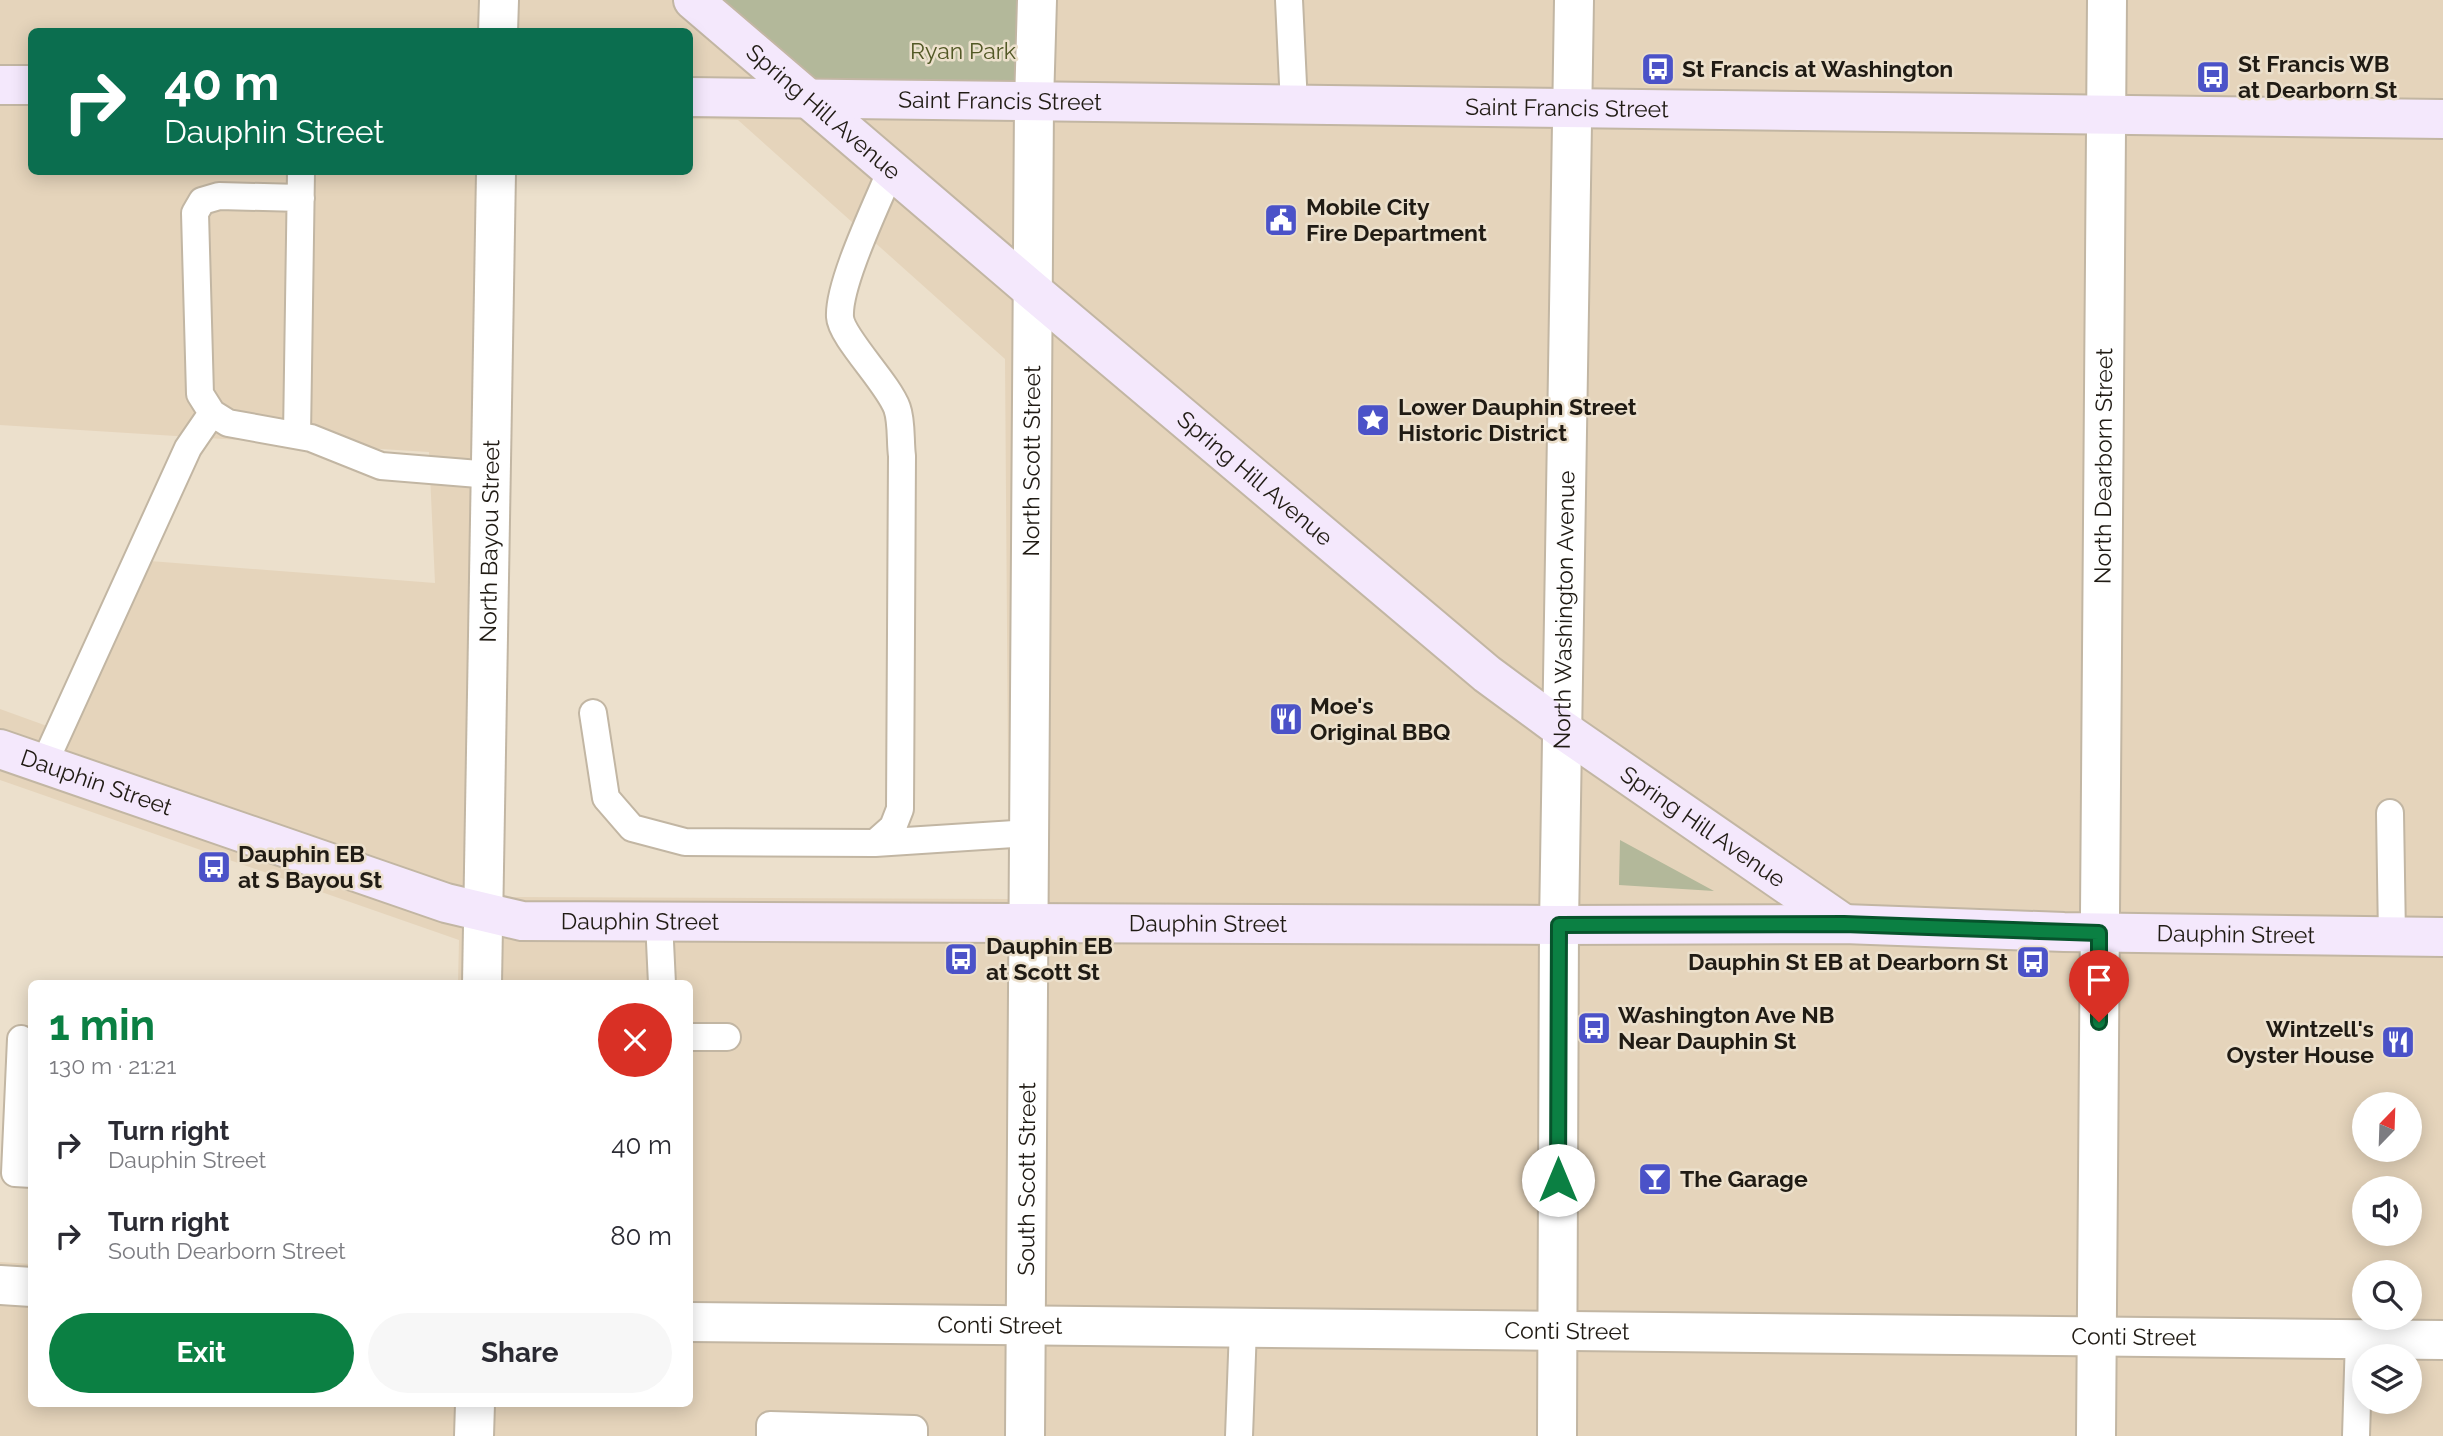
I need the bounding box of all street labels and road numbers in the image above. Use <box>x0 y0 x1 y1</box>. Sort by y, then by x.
street label: Spring Hill Avenue <box>741 38 907 185</box>
street label: Saint Francis Street <box>898 86 1102 115</box>
street label: Saint Francis Street <box>1465 93 1669 122</box>
street label: North Dearborn Street <box>2089 348 2117 584</box>
street label: North Scott Street <box>1017 365 1045 557</box>
street label: Spring Hill Avenue <box>1172 405 1338 551</box>
street label: North Bayou Street <box>474 439 504 643</box>
street label: North Washington Avenue <box>1548 470 1579 750</box>
street label: Dauphin Street <box>17 743 176 821</box>
street label: Spring Hill Avenue <box>1616 760 1791 893</box>
street label: Dauphin Street <box>561 907 720 935</box>
street label: Dauphin Street <box>1129 909 1288 937</box>
street label: Dauphin Street <box>2157 919 2316 948</box>
street label: South Scott Street <box>1012 1082 1040 1276</box>
street label: Conti Street <box>937 1311 1063 1339</box>
street label: Conti Street <box>1504 1316 1630 1345</box>
street label: Conti Street <box>2071 1322 2197 1350</box>

